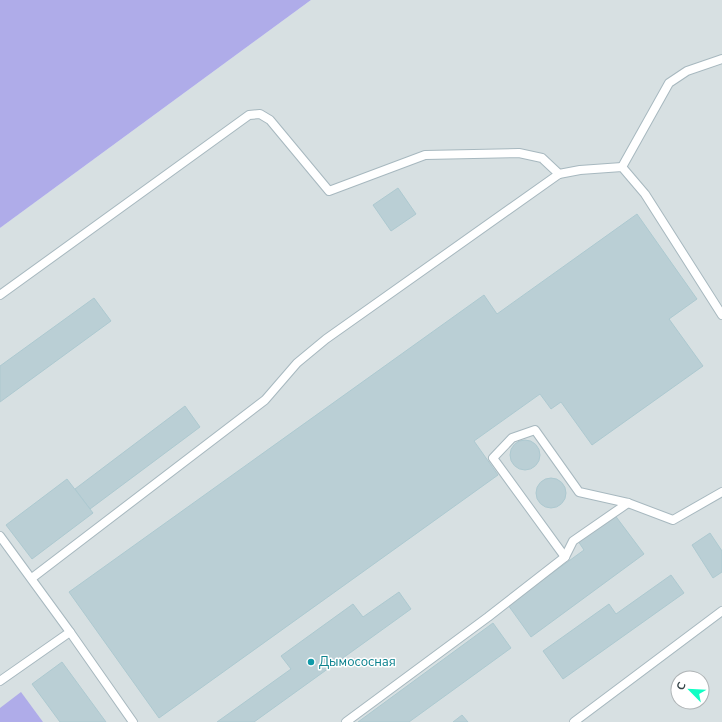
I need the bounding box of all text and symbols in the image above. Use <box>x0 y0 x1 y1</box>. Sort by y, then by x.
place label: Дымососная <box>319 653 396 671</box>
marker: Дымососная <box>306 657 316 667</box>
north arrow <box>670 670 710 710</box>
text: С <box>673 679 690 693</box>

